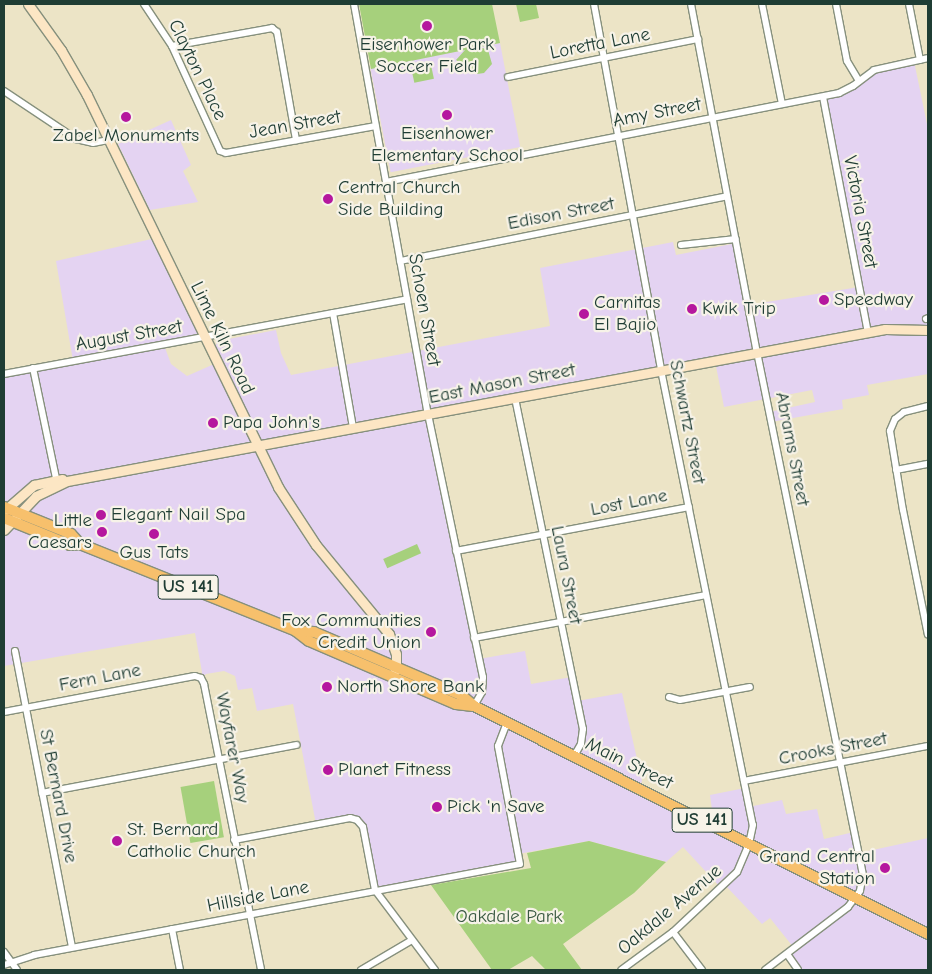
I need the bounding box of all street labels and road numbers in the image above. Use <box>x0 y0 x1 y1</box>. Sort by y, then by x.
street label: Clayton Place <box>163 16 231 124</box>
street label: Loretta Lane <box>548 23 652 65</box>
street label: Amy Street <box>611 93 703 133</box>
street label: Jean Street <box>248 106 342 144</box>
street label: Victoria Street <box>838 154 882 270</box>
street label: Edison Street <box>506 192 616 236</box>
street label: Schoen Street <box>403 252 445 368</box>
street label: Lime Kiln Road <box>185 278 259 398</box>
street label: August Street <box>74 315 184 357</box>
street label: Schwartz Street <box>664 358 710 486</box>
street label: East Mason Street <box>427 359 577 409</box>
street label: Abrams Street <box>770 390 814 508</box>
street label: Lost Lane <box>589 484 669 522</box>
street label: Laura Street <box>545 524 587 626</box>
road number: US 141 <box>157 572 219 602</box>
street label: Fern Lane <box>57 659 143 697</box>
street label: Wayfarer Way <box>210 691 254 805</box>
street label: St Bernard Drive <box>34 727 82 865</box>
street label: Crooks Street <box>777 727 889 771</box>
street label: Main Street <box>582 733 676 795</box>
road number: US 141 <box>671 804 733 836</box>
street label: Oakdale Avenue <box>613 860 727 960</box>
street label: Hillside Lane <box>205 876 311 918</box>

